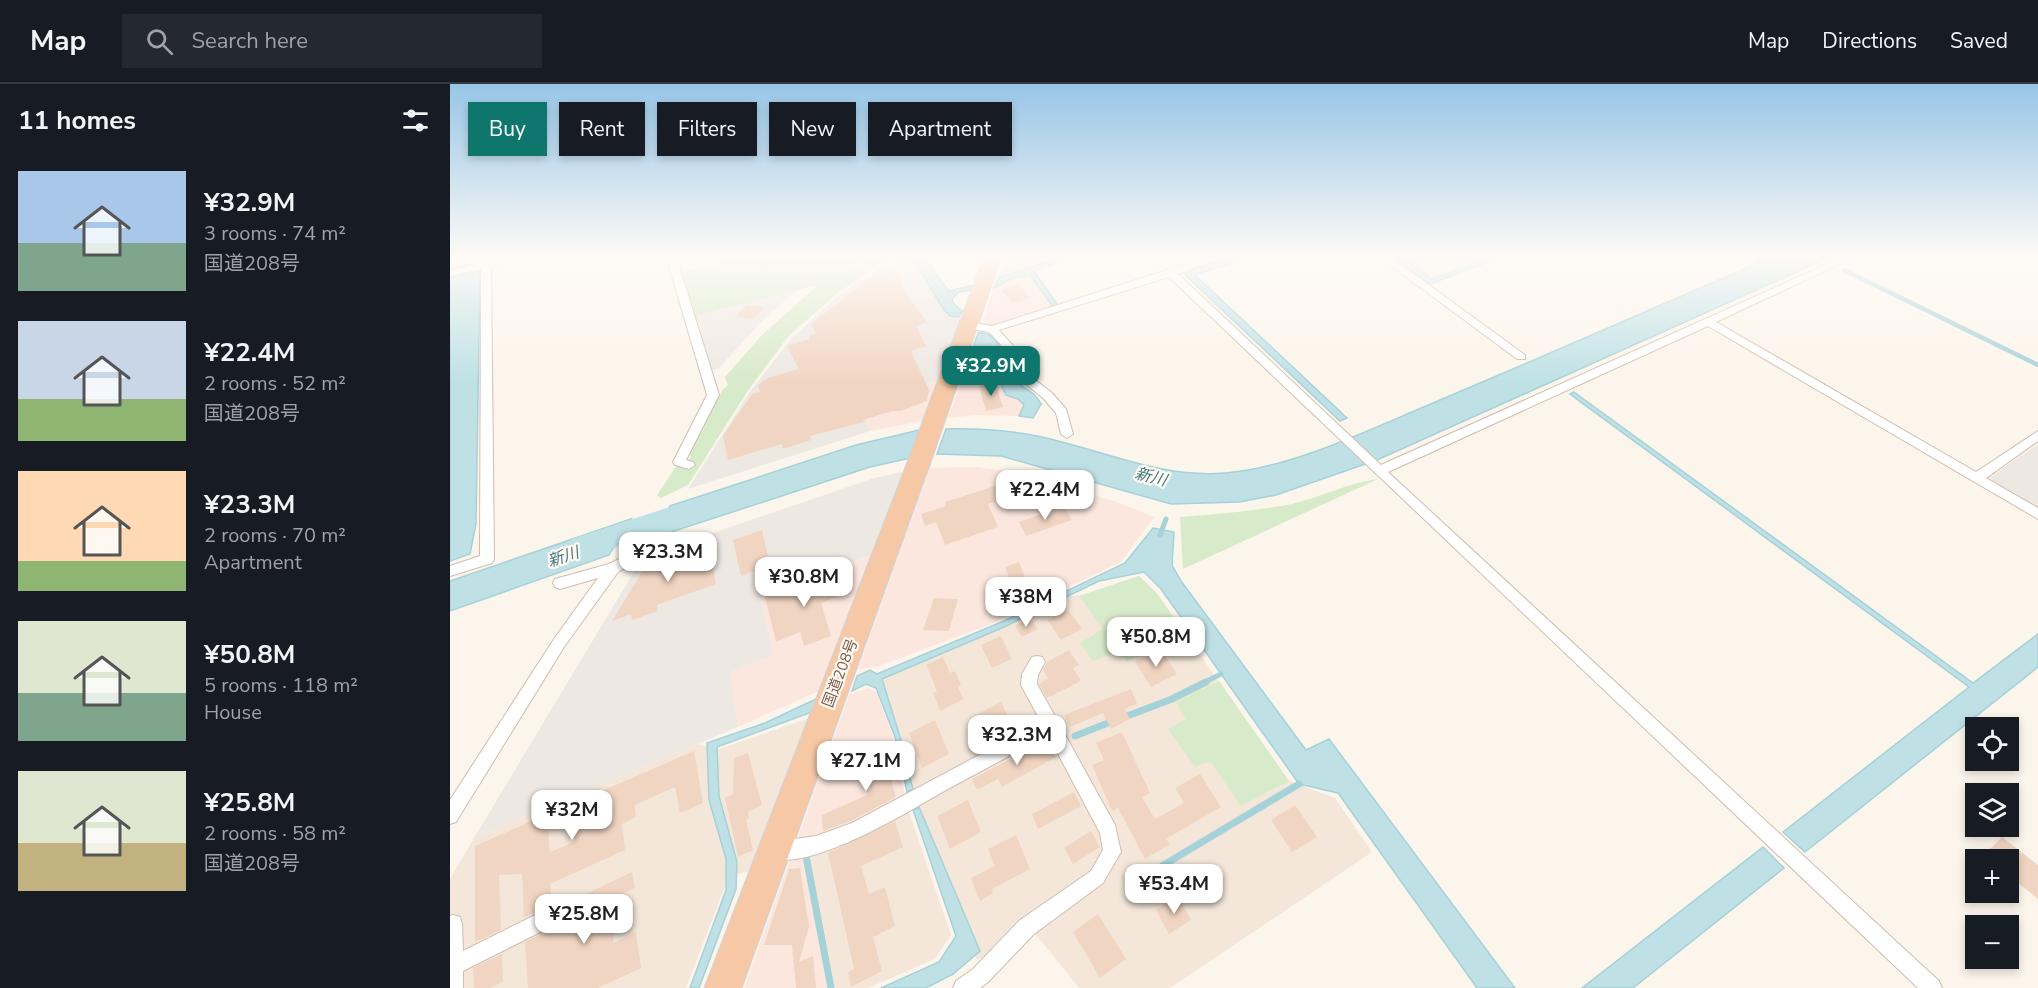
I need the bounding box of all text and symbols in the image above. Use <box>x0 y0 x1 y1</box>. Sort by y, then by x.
search box <box>122 14 542 68</box>
text: Map <box>30 22 86 60</box>
icon: search <box>143 25 176 58</box>
text: Search here <box>191 26 308 56</box>
text: Map <box>1748 27 1789 55</box>
text: Directions <box>1822 27 1917 55</box>
text: Saved <box>1950 27 2008 55</box>
chip: Buy <box>468 102 547 156</box>
chip: Rent <box>559 102 645 156</box>
chip: Filters <box>657 102 757 156</box>
chip: New <box>769 102 856 156</box>
chip: Apartment <box>868 102 1012 156</box>
text: 11 homes <box>18 103 136 138</box>
icon: filters <box>399 104 432 137</box>
text: ¥32.9M <box>204 185 295 220</box>
icon: home <box>66 195 138 267</box>
text: 3 rooms · 74 m² <box>204 220 346 247</box>
text: 国道208号 <box>204 250 300 277</box>
text: ¥22.4M <box>204 335 295 370</box>
icon: home <box>66 345 138 417</box>
pin: ¥32.9M <box>942 346 1040 397</box>
text: ¥32.9M <box>956 352 1026 379</box>
text: 2 rooms · 52 m² <box>204 370 346 397</box>
text: 国道208号 <box>204 400 300 427</box>
water label: 新川 <box>1132 462 1171 492</box>
pin: ¥22.4M <box>996 470 1094 521</box>
text: ¥22.4M <box>1010 476 1080 503</box>
text: ¥23.3M <box>204 487 295 522</box>
icon: home <box>66 495 138 567</box>
text: 2 rooms · 70 m² <box>204 522 346 549</box>
pin: ¥23.3M <box>619 532 717 583</box>
text: ¥23.3M <box>633 538 703 565</box>
water label: 新川 <box>545 541 584 572</box>
text: Apartment <box>204 549 302 576</box>
pin: ¥30.8M <box>755 557 853 608</box>
text: ¥30.8M <box>769 563 839 590</box>
pin: ¥38M <box>990 577 1062 628</box>
text: ¥38M <box>999 583 1053 610</box>
pin: ¥50.8M <box>1107 617 1205 668</box>
text: ¥50.8M <box>1121 623 1191 650</box>
street label: 国道208号 <box>818 636 862 710</box>
text: ¥50.8M <box>204 637 295 672</box>
icon: home <box>66 645 138 717</box>
text: 5 rooms · 118 m² <box>204 672 358 699</box>
text: House <box>204 699 262 726</box>
pin: ¥32.3M <box>968 715 1066 766</box>
map controls <box>1965 717 2019 969</box>
button: locate <box>1965 717 2019 771</box>
text: ¥32.3M <box>982 721 1052 748</box>
pin: ¥27.1M <box>817 741 915 792</box>
text: ¥27.1M <box>831 747 901 774</box>
button: layers <box>1965 783 2019 837</box>
text: ¥25.8M <box>204 785 295 820</box>
pin: ¥32M <box>536 790 608 841</box>
icon: home <box>66 795 138 867</box>
text: ¥32M <box>545 796 599 823</box>
text: 2 rooms · 58 m² <box>204 820 346 847</box>
button: + <box>1965 849 2019 903</box>
text: 国道208号 <box>204 850 300 877</box>
pin: ¥53.4M <box>1125 864 1223 915</box>
text: ¥53.4M <box>1139 870 1209 897</box>
pin: ¥25.8M <box>535 894 633 945</box>
text: ¥25.8M <box>549 900 619 927</box>
button: − <box>1965 915 2019 969</box>

